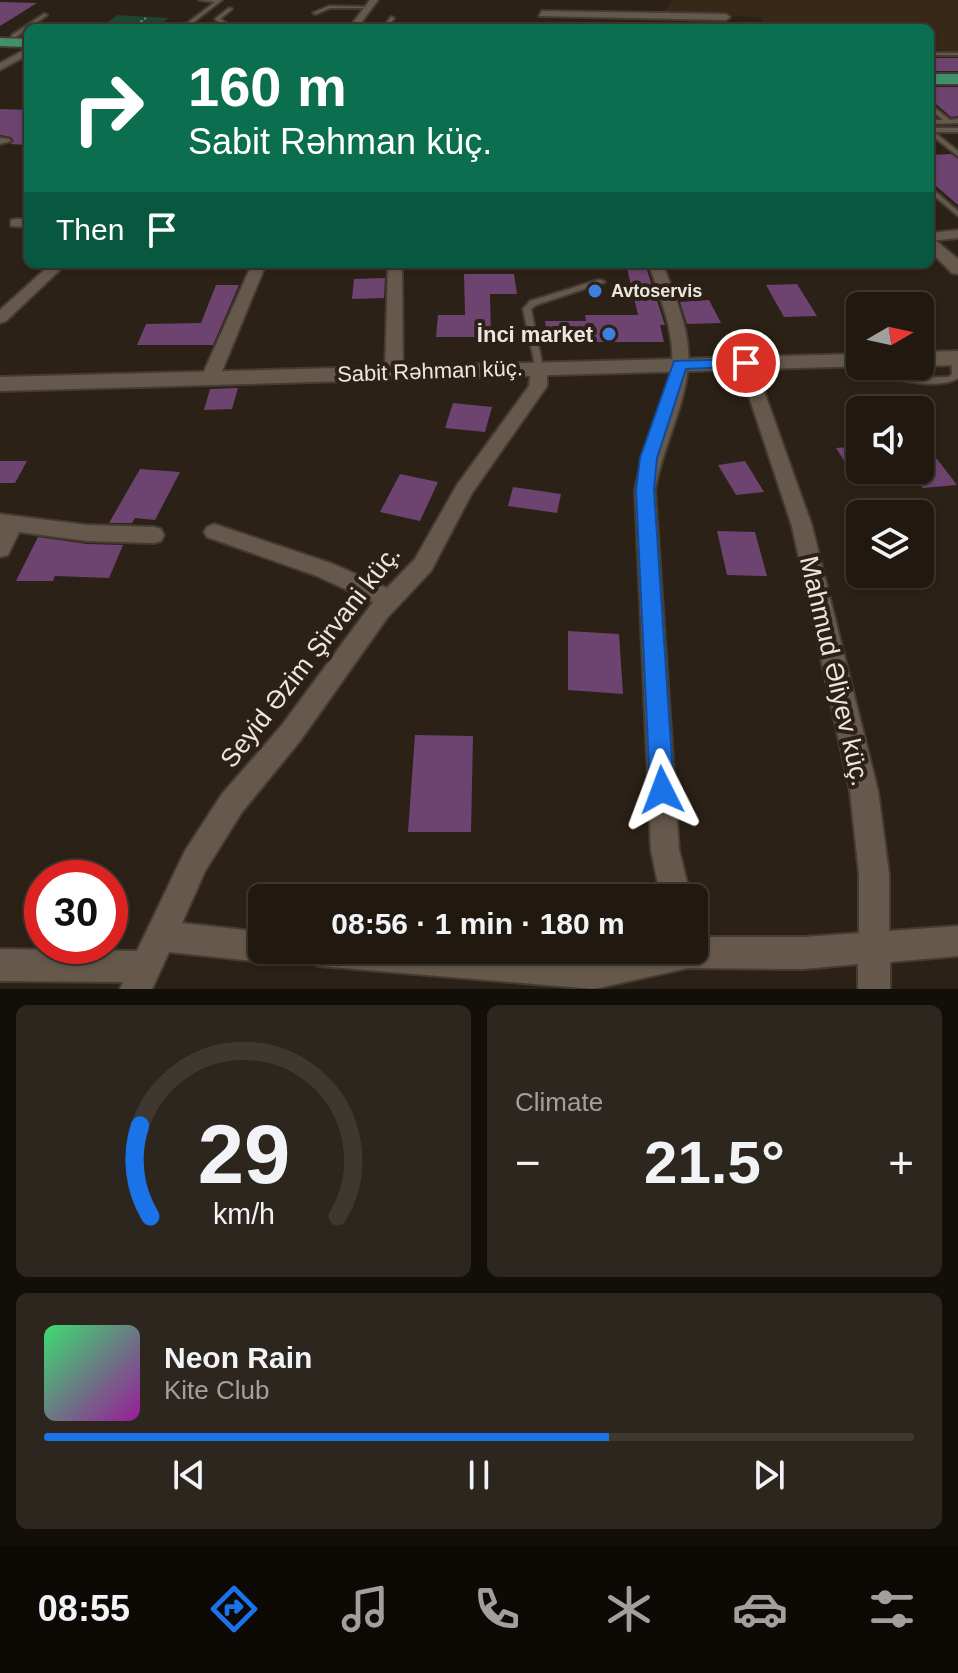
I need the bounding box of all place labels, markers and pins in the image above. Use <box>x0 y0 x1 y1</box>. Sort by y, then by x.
place label: Avtoservis <box>611 281 702 301</box>
marker: Avtoservis <box>586 282 604 300</box>
place label: İnci market <box>477 322 594 347</box>
marker: İnci market <box>600 325 618 343</box>
pin <box>712 329 780 397</box>

